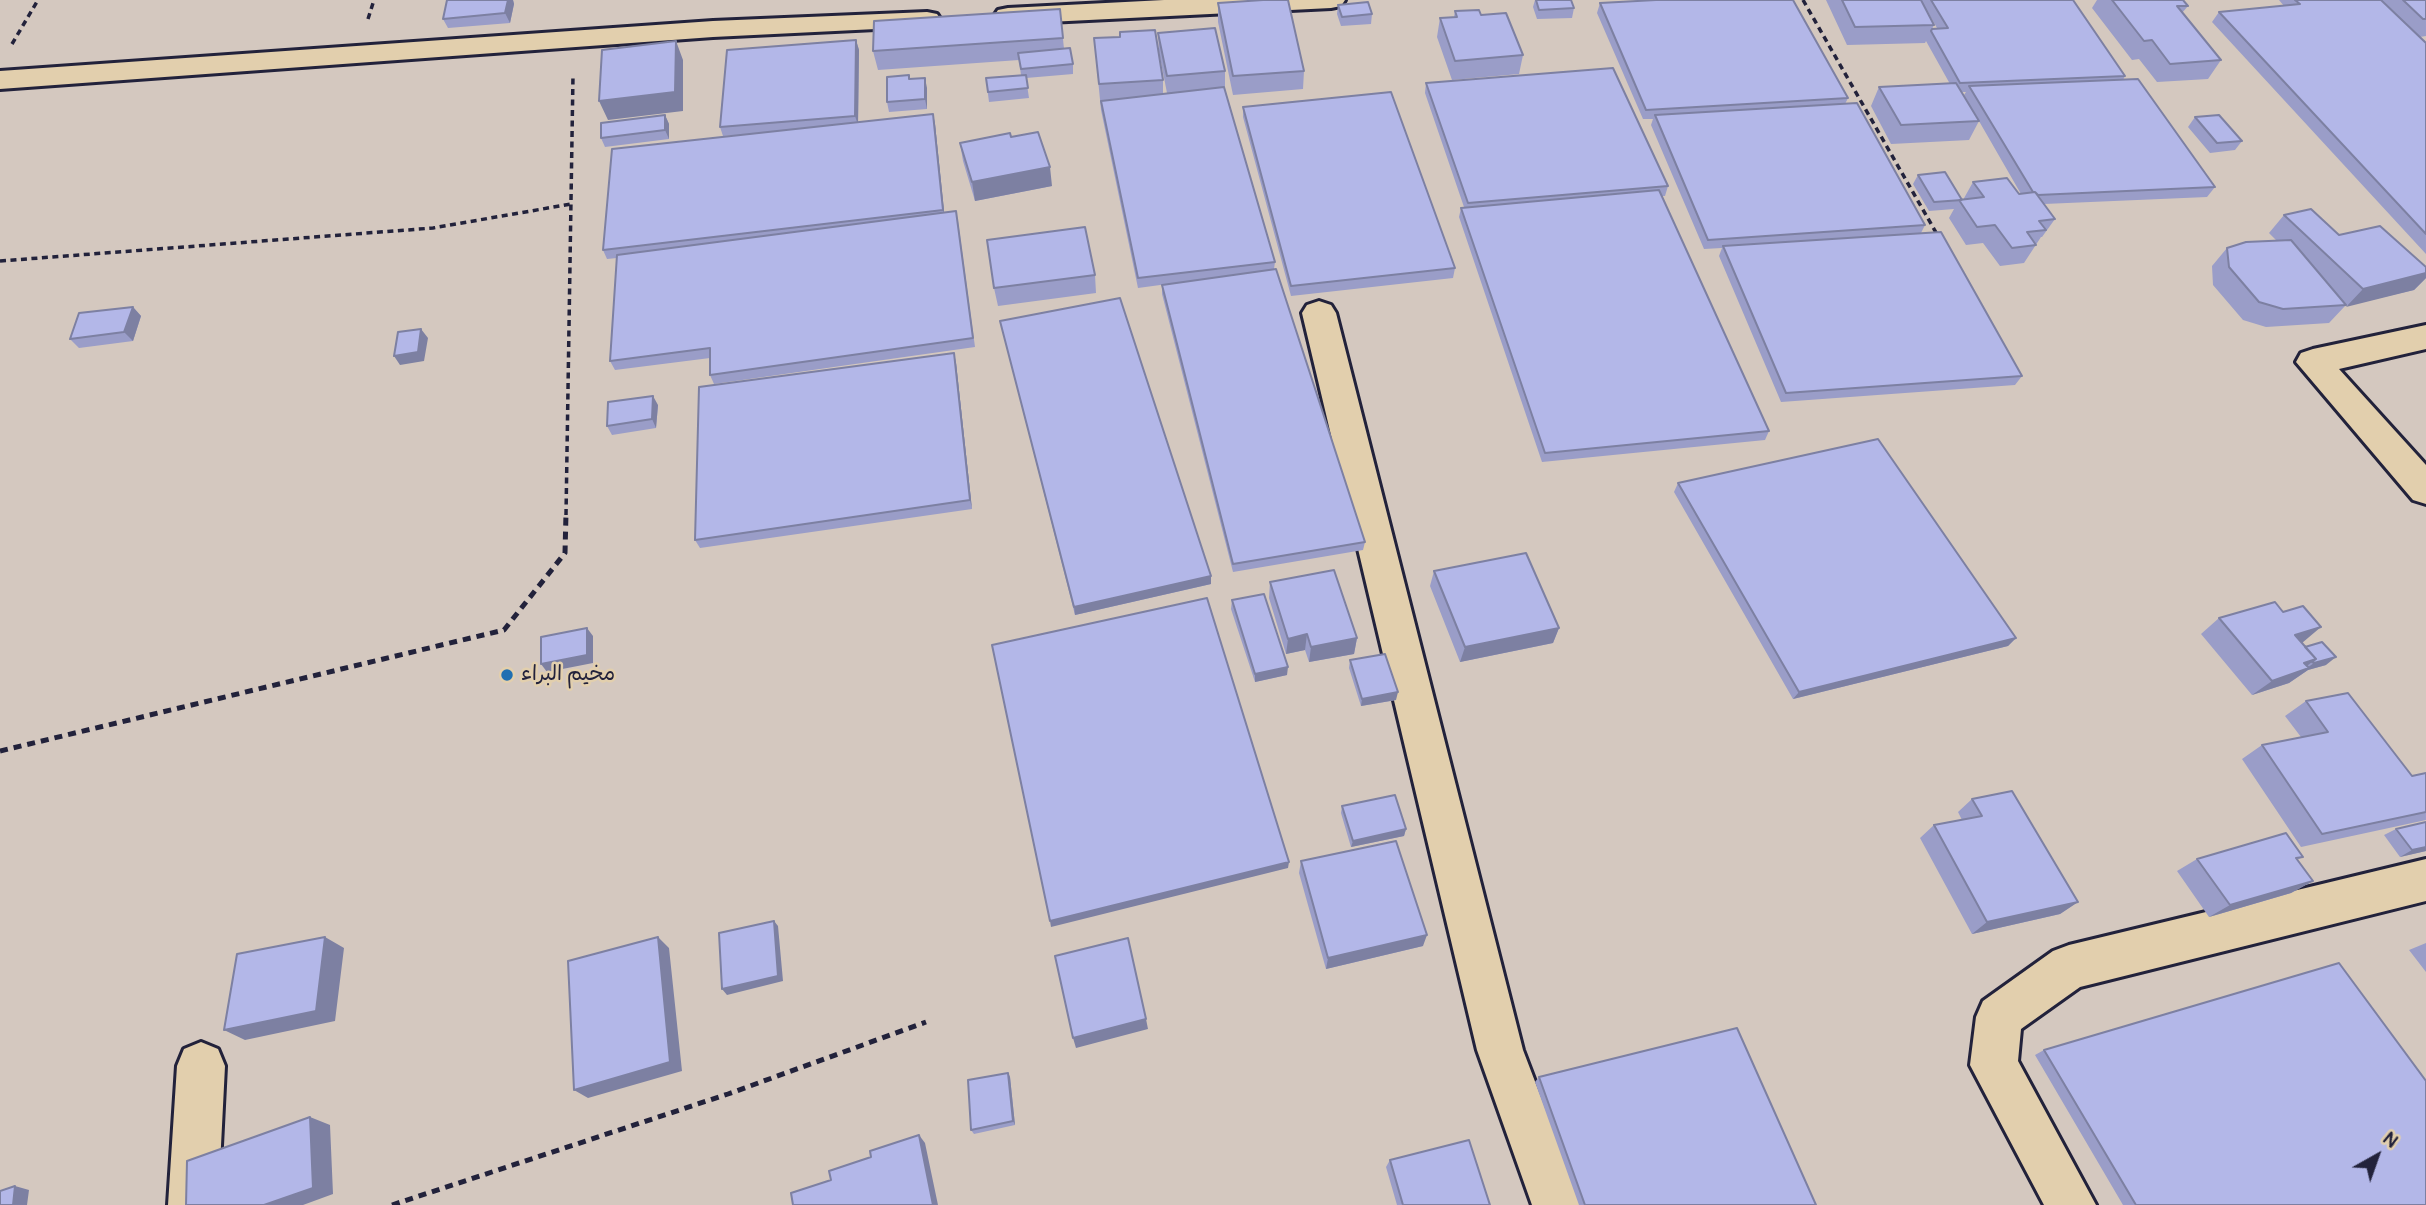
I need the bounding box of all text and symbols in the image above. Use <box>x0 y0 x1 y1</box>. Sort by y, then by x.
place label: مخيم البراء <box>521 662 615 688</box>
marker: مخيم البراء <box>499 667 515 683</box>
north arrow <box>2342 1121 2412 1191</box>
text: N <box>2378 1127 2403 1153</box>

